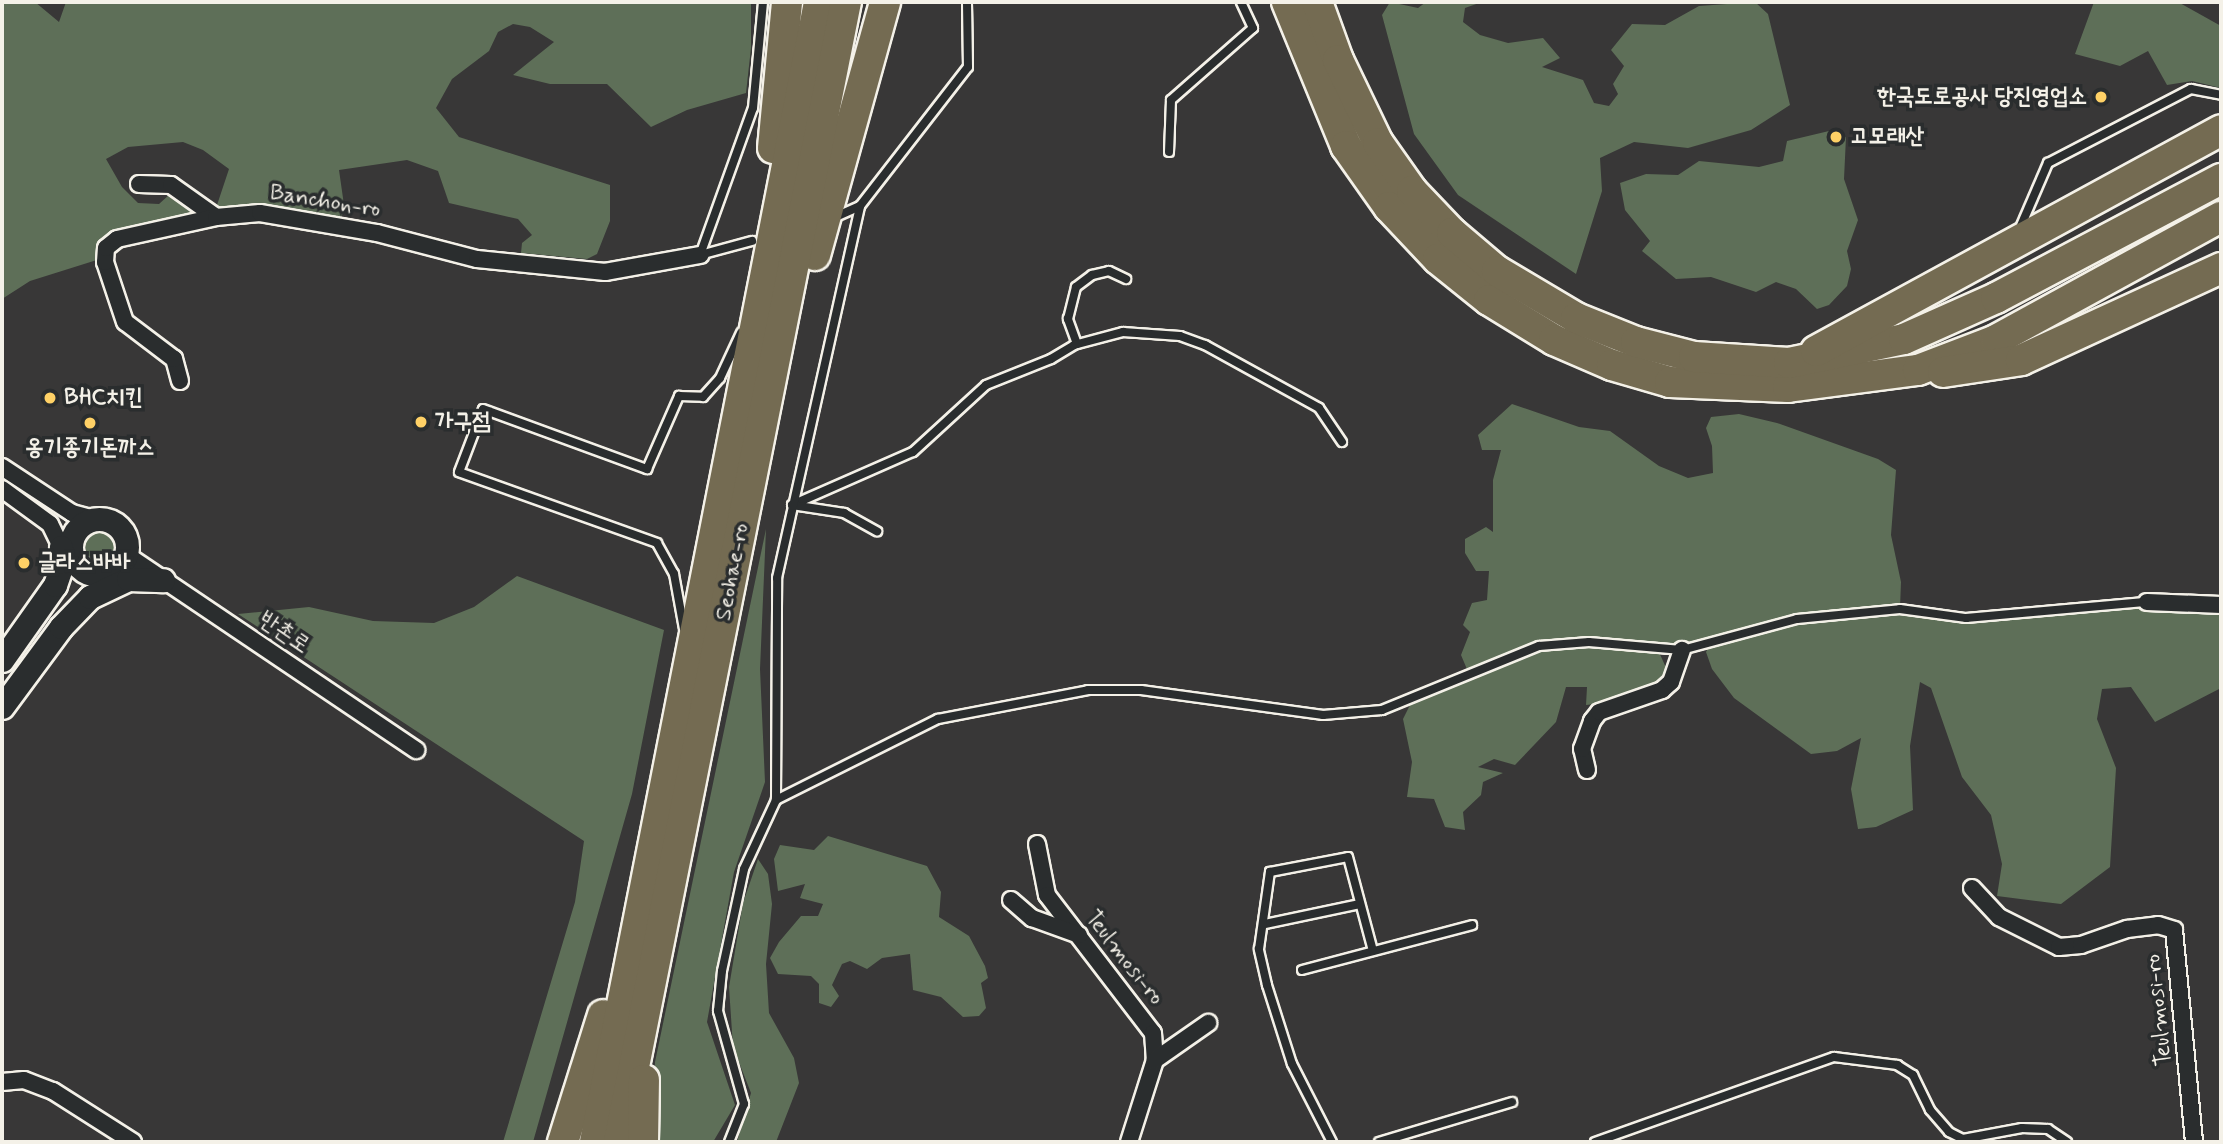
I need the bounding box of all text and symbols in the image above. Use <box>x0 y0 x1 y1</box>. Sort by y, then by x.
place label: 한국도로공사 당진영업소 <box>1877 83 2087 111</box>
marker: 한국도로공사 당진영업소 <box>2093 89 2109 105</box>
place label: 고모래산 <box>1850 123 1924 151</box>
marker: 고모래산 <box>1828 129 1844 145</box>
street label: Banchon-ro <box>268 180 382 224</box>
place label: BHC치킨 <box>64 384 143 412</box>
marker: BHC치킨 <box>42 390 58 406</box>
place label: 가구점 <box>435 408 491 436</box>
marker: 가구점 <box>413 414 429 430</box>
marker: 옹기종기돈까스 <box>82 415 98 431</box>
place label: 옹기종기돈까스 <box>25 434 155 462</box>
street label: Seohae-ro <box>710 521 756 623</box>
place label: 글라스바바 <box>38 549 131 577</box>
marker: 글라스바바 <box>16 555 32 571</box>
street label: 반촌로 <box>253 606 315 660</box>
street label: Teulmosi-ro <box>1078 905 1170 1011</box>
street label: Teulmosi-ro <box>2139 953 2179 1067</box>

